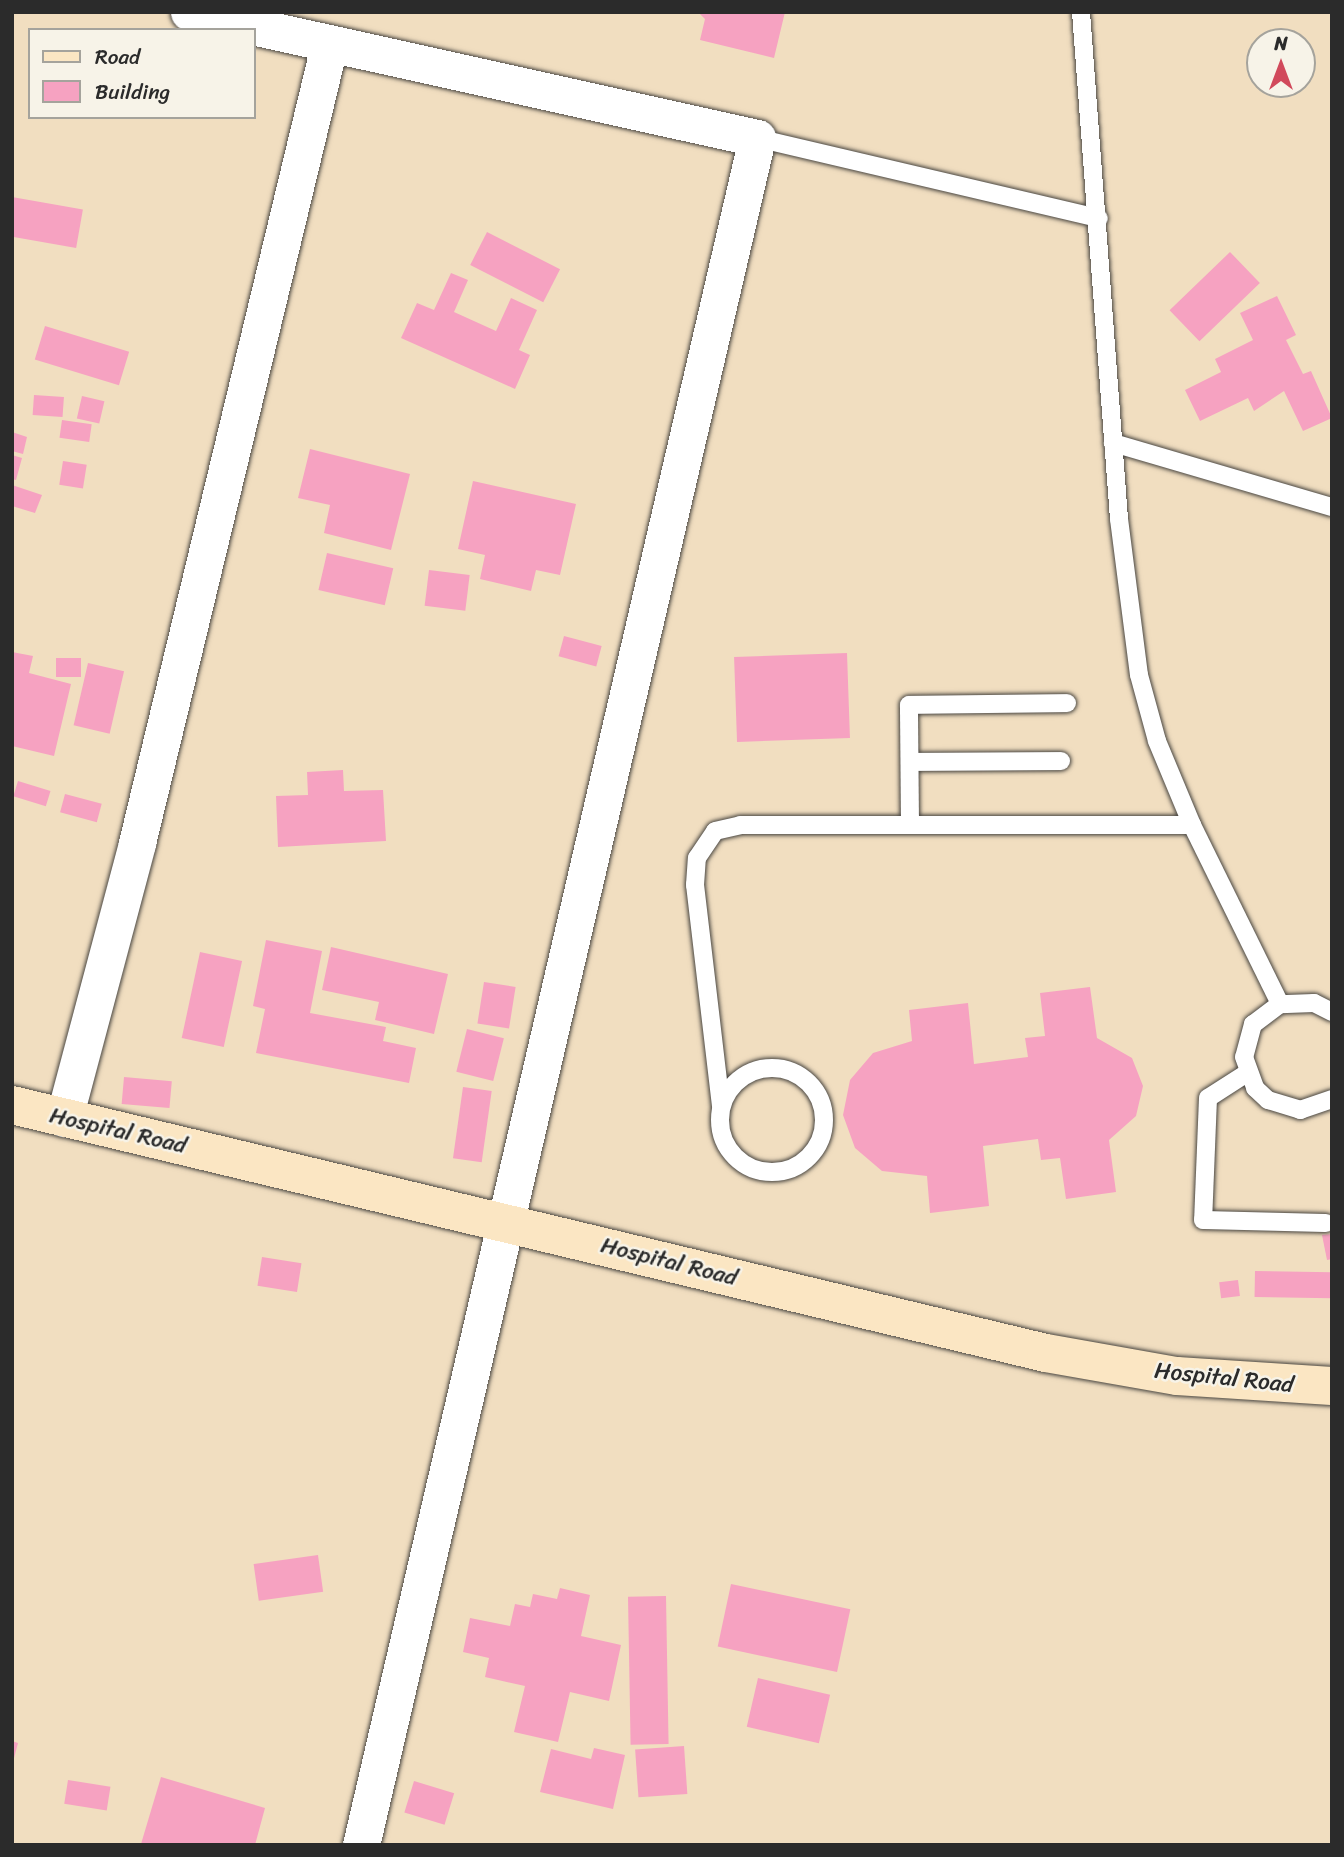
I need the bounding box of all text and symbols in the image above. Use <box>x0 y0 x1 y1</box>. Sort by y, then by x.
text: N <box>1274 27 1288 60</box>
legend <box>28 28 256 119</box>
north arrow <box>1246 28 1316 98</box>
text: Road <box>95 38 140 76</box>
text: Building <box>95 73 170 111</box>
street label: Hospital Road <box>47 1102 189 1160</box>
street label: Hospital Road <box>598 1232 740 1292</box>
street label: Hospital Road <box>1153 1357 1295 1399</box>

